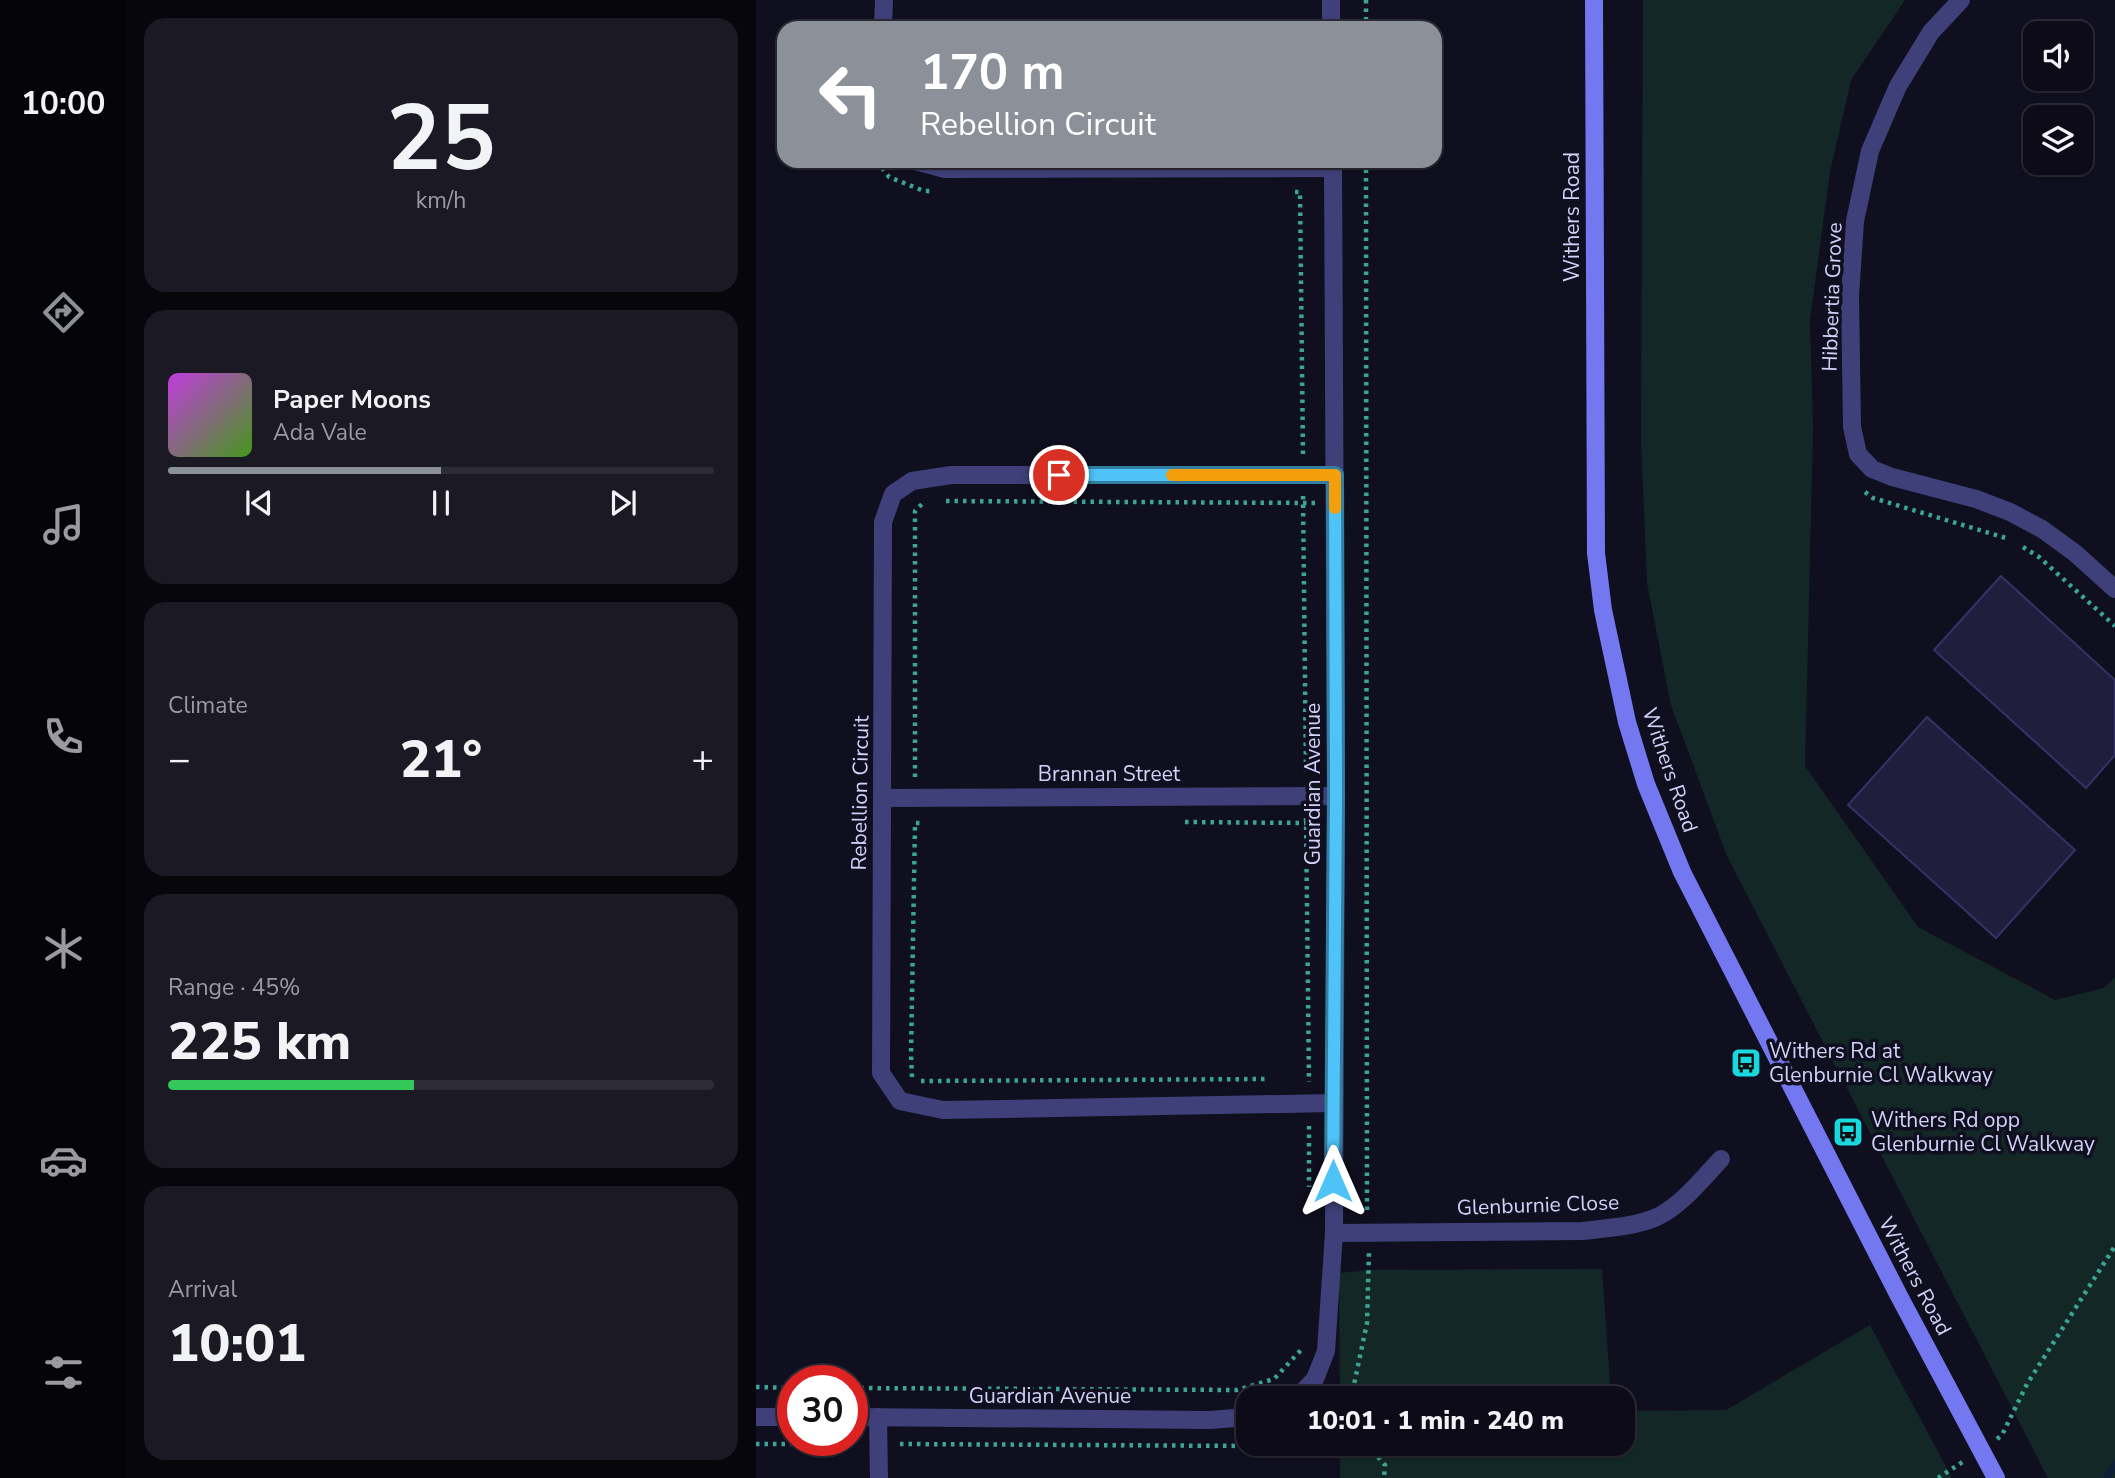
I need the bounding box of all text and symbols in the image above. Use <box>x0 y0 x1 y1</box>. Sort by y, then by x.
map controls <box>2023 21 2093 175</box>
button: sound <box>2023 21 2093 91</box>
text: 170 m <box>920 39 1064 106</box>
icon: left <box>805 49 896 140</box>
text: 25 <box>386 77 496 201</box>
text: 10:00 <box>21 82 105 125</box>
text: Rebellion Circuit <box>920 103 1156 146</box>
button: layers <box>2023 105 2093 175</box>
street label: Withers Road <box>1558 152 1586 282</box>
text: km/h <box>416 185 466 216</box>
street label: Hibbertia Grove <box>1815 222 1849 372</box>
icon: directions <box>39 288 88 337</box>
text: Paper Moons <box>273 382 431 417</box>
text: Ada Vale <box>273 417 367 448</box>
pin <box>1029 445 1089 505</box>
icon: arrive <box>1040 456 1078 494</box>
icon: previous <box>240 484 278 522</box>
icon: pause <box>422 484 460 522</box>
icon: next <box>604 484 642 522</box>
icon: music <box>39 500 88 549</box>
text: Climate <box>168 690 248 721</box>
street label: Guardian Avenue <box>1299 703 1327 865</box>
street label: Withers Road <box>1636 704 1704 836</box>
icon: phone <box>39 712 88 761</box>
street label: Rebellion Circuit <box>845 715 875 871</box>
text: 21° <box>400 724 482 795</box>
text: − <box>168 734 191 785</box>
text: + <box>691 734 714 785</box>
street label: Brannan Street <box>1038 760 1181 788</box>
icon: climate <box>39 924 88 973</box>
text: Range · 45% <box>168 972 300 1003</box>
text: 225 km <box>168 1006 351 1077</box>
place label: Withers Rd at Glenburnie Cl Walkway <box>1769 1037 1993 1089</box>
bus stop icon: Withers Rd at Glenburnie Cl Walkway <box>1729 1046 1763 1080</box>
place label: Withers Rd opp Glenburnie Cl Walkway <box>1871 1106 2095 1158</box>
bus stop icon: Withers Rd opp Glenburnie Cl Walkway <box>1831 1115 1865 1149</box>
icon: car <box>39 1136 88 1185</box>
position arrow <box>1296 1144 1370 1218</box>
street label: Glenburnie Close <box>1456 1188 1620 1222</box>
street label: Withers Road <box>1872 1212 1958 1340</box>
text: Arrival <box>168 1274 237 1305</box>
text: 10:01 <box>168 1308 306 1379</box>
icon: filters <box>39 1348 88 1397</box>
speed limit sign: 30 <box>777 1365 868 1456</box>
street label: Guardian Avenue <box>969 1382 1131 1410</box>
text: 10:01 · 1 min · 240 m <box>1307 1403 1564 1438</box>

